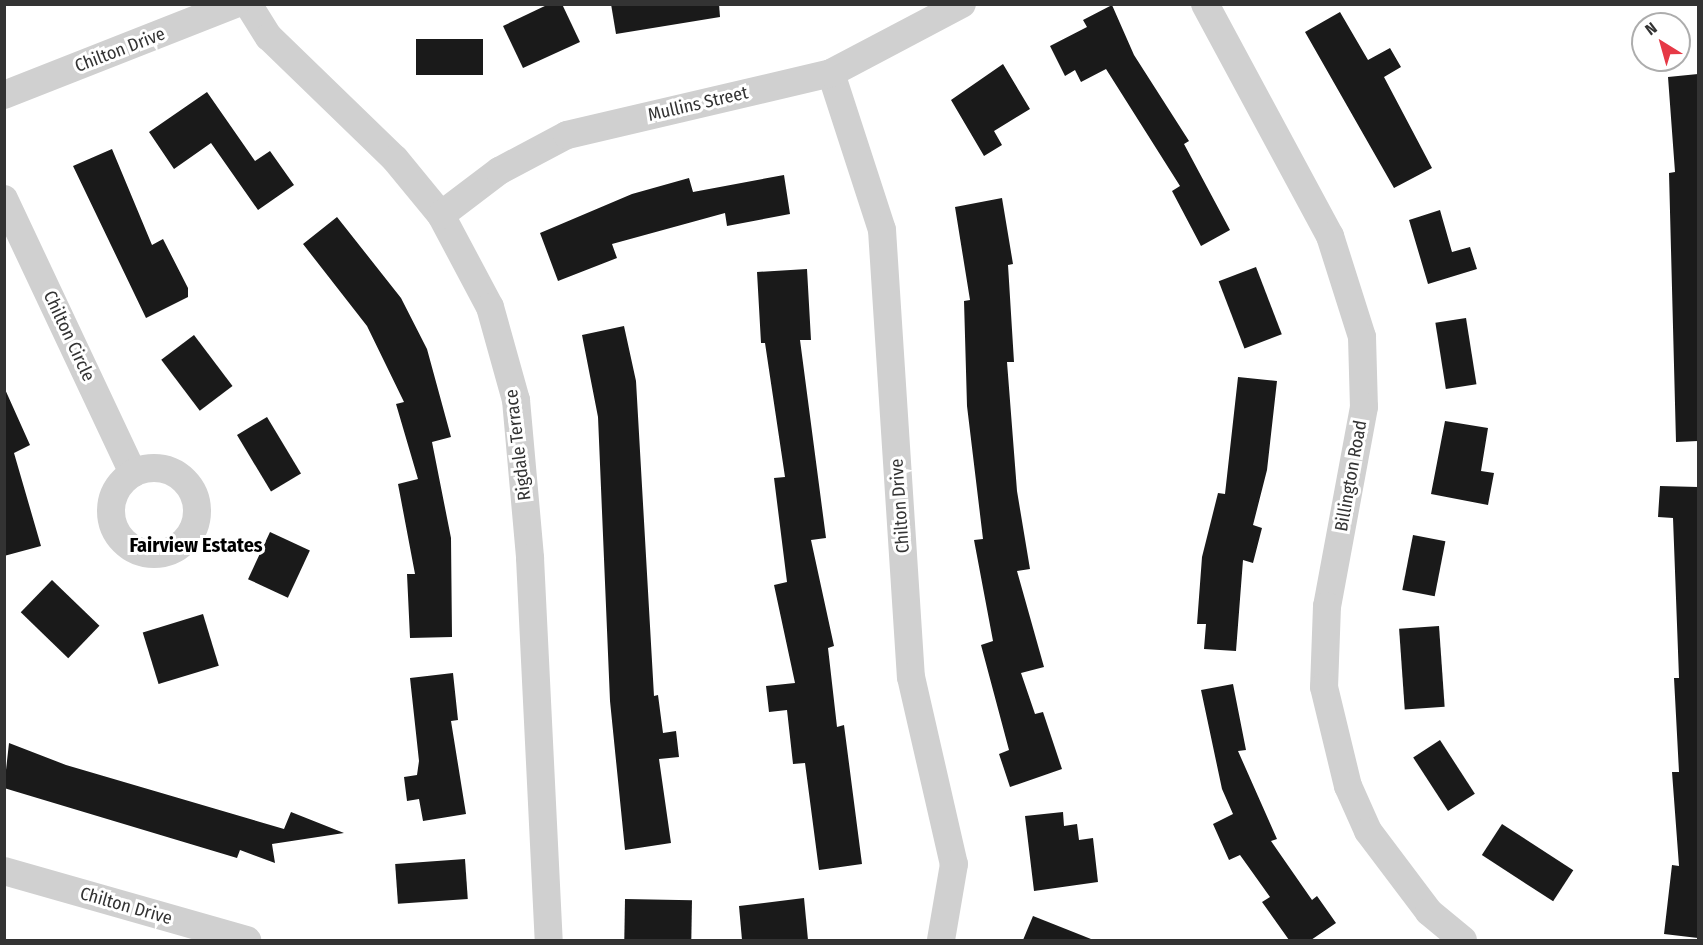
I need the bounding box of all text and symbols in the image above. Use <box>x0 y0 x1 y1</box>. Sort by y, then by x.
north arrow <box>1631 12 1691 72</box>
text: N <box>1642 18 1661 39</box>
street label: Chilton Drive <box>72 23 168 77</box>
street label: Mullins Street <box>646 82 750 126</box>
street label: Chilton Circle <box>39 287 99 385</box>
street label: Rigdale Terrace <box>500 388 536 502</box>
street label: Billington Road <box>1331 419 1371 533</box>
street label: Chilton Drive <box>886 458 914 554</box>
district label: Fairview Estates <box>129 533 263 557</box>
street label: Chilton Drive <box>78 883 174 929</box>

